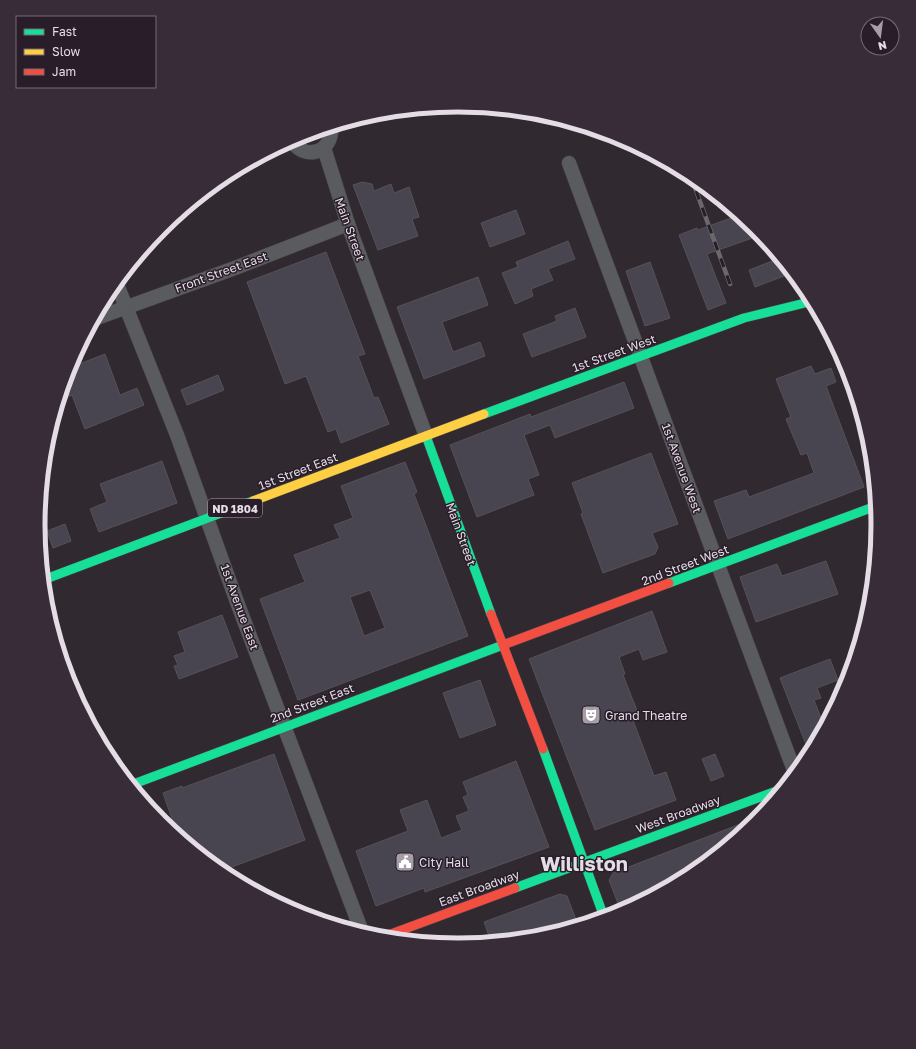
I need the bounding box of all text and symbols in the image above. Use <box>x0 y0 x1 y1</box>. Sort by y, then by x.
legend <box>16 16 156 88</box>
north arrow <box>860 16 900 56</box>
text: Fast <box>52 24 77 39</box>
text: N <box>877 39 888 54</box>
text: Slow <box>52 44 80 59</box>
text: Jam <box>52 64 76 79</box>
street label: Main Street <box>332 195 368 263</box>
street label: Front Street East <box>173 248 270 296</box>
street label: 1st Street West <box>570 331 658 375</box>
street label: 1st Avenue West <box>659 421 705 515</box>
street label: 1st Street East <box>256 449 340 493</box>
road number: ND 1804 <box>208 499 262 517</box>
street label: Main Street <box>443 500 479 568</box>
street label: 2nd Street West <box>639 541 731 589</box>
street label: 1st Avenue East <box>217 562 263 652</box>
street label: 2nd Street East <box>268 680 356 726</box>
theatre icon: Grand Theatre <box>580 704 602 726</box>
place label: Grand Theatre <box>605 708 687 723</box>
street label: West Broadway <box>634 792 723 836</box>
public building icon: City Hall <box>394 851 416 873</box>
district label: Williston <box>540 851 628 875</box>
place label: City Hall <box>419 855 469 870</box>
street label: East Broadway <box>437 866 522 910</box>

